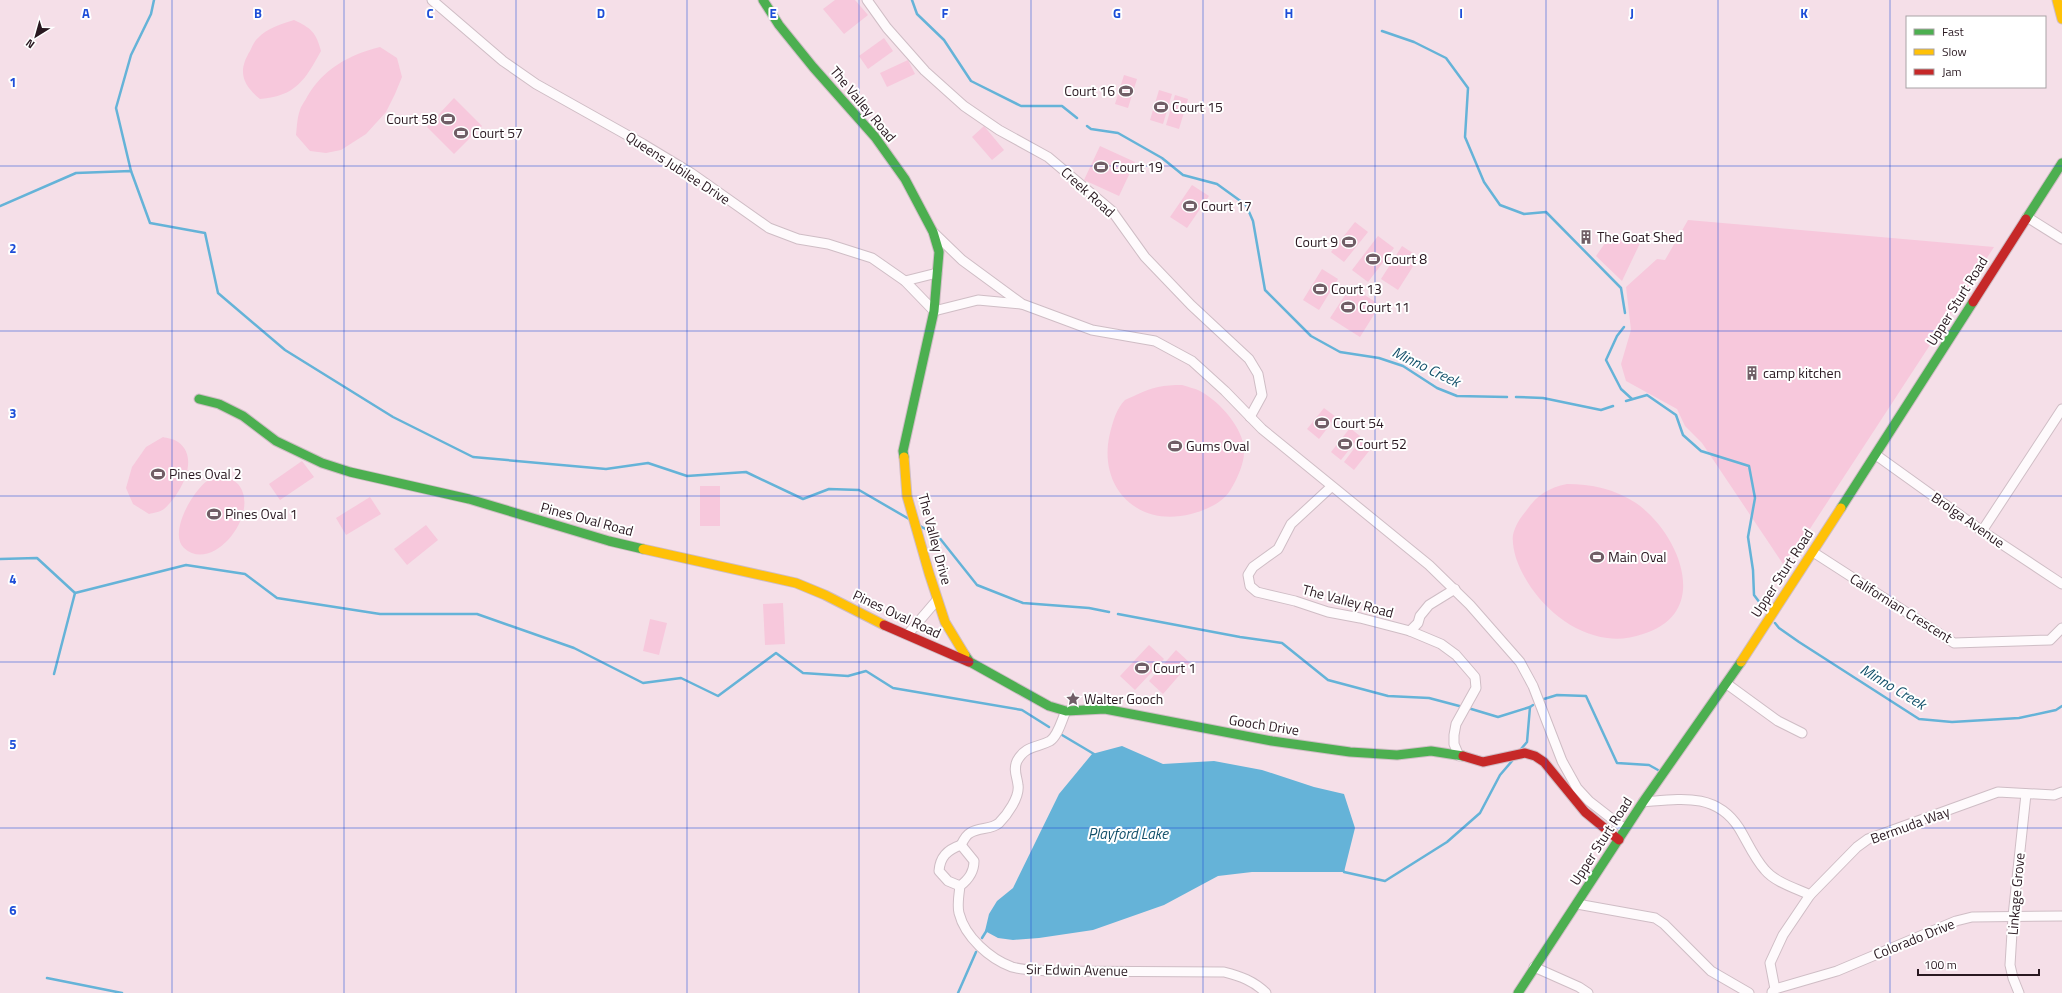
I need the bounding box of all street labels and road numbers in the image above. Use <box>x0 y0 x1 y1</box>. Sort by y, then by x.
street label: The Valley Road <box>825 61 901 146</box>
street label: Queens Jubilee Drive <box>622 126 735 209</box>
street label: Creek Road <box>1057 162 1120 222</box>
street label: Upper Sturt Road <box>1921 252 1992 349</box>
street label: Brolga Avenue <box>1927 487 2009 553</box>
street label: The Valley Drive <box>913 491 958 587</box>
street label: Pines Oval Road <box>539 496 636 541</box>
street label: Upper Sturt Road <box>1745 524 1818 621</box>
street label: Californian Crescent <box>1846 568 1957 648</box>
street label: The Valley Road <box>1300 578 1396 623</box>
street label: Pines Oval Road <box>850 584 945 643</box>
street label: Gooch Drive <box>1228 709 1301 740</box>
street label: Upper Sturt Road <box>1564 792 1637 889</box>
street label: Bermuda Way <box>1867 800 1953 849</box>
street label: Linkage Grove <box>2001 852 2030 936</box>
street label: Colorado Drive <box>1870 913 1958 964</box>
street label: Sir Edwin Avenue <box>1026 958 1128 981</box>

